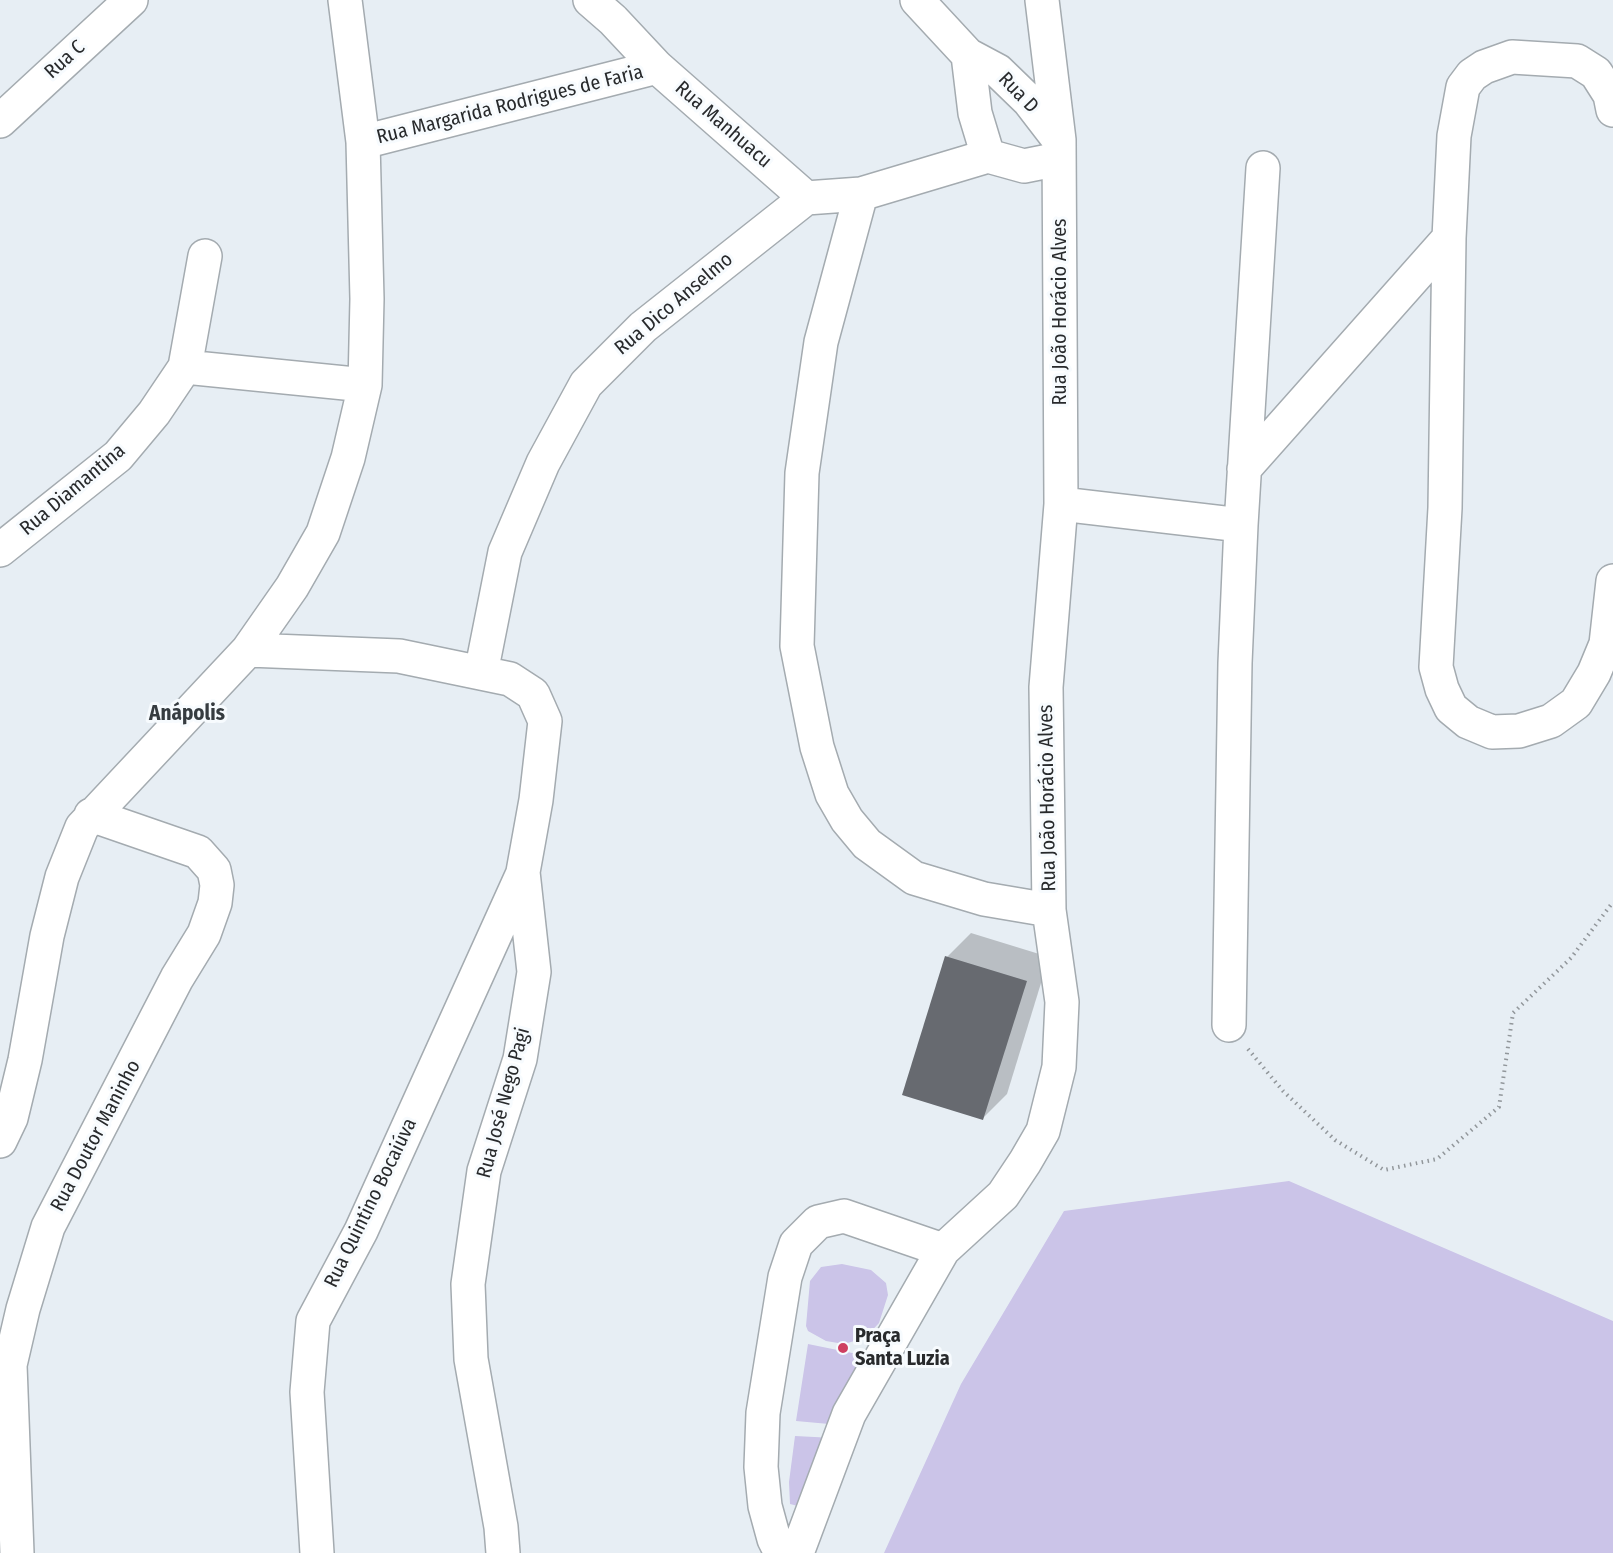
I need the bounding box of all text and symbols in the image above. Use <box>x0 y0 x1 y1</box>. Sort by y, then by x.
street label: Rua C <box>40 36 90 84</box>
street label: Rua Margarida Rodrigues de Faria <box>374 60 646 150</box>
street label: Rua D <box>993 68 1043 118</box>
street label: Rua Manhuacu <box>670 77 776 173</box>
street label: Rua João Horácio Alves <box>1048 218 1072 406</box>
street label: Rua Dico Anselmo <box>610 248 738 360</box>
street label: Rua Diamantina <box>16 439 130 541</box>
district label: Anápolis <box>149 701 225 727</box>
street label: Rua João Horácio Alves <box>1034 704 1062 892</box>
street label: Rua José Nego Pagi <box>472 1025 536 1181</box>
street label: Rua Doutor Maninho <box>46 1056 146 1216</box>
street label: Rua Quintino Bocaiúva <box>320 1114 422 1292</box>
place label: Praça Santa Luzia <box>855 1324 950 1371</box>
marker: Praça Santa Luzia <box>836 1341 850 1355</box>

